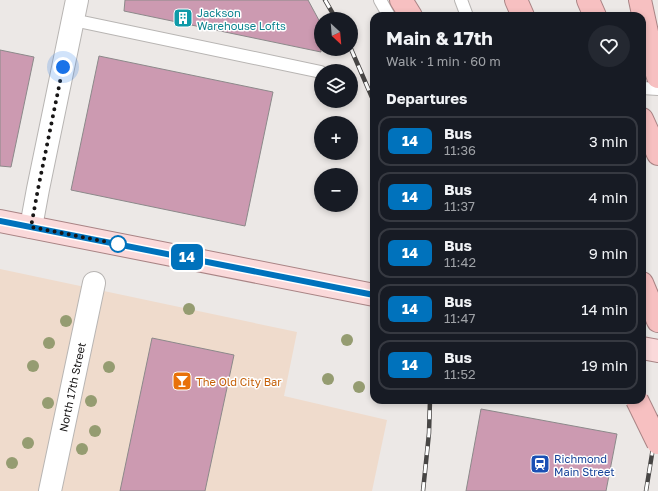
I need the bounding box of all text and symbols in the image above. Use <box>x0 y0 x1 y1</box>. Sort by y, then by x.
place label: Jackson Warehouse Lofts <box>197 6 286 32</box>
building icon: Jackson Warehouse Lofts <box>172 7 194 29</box>
north arrow <box>314 12 358 56</box>
map controls <box>314 12 358 212</box>
button: heart <box>588 25 630 67</box>
text: Main & 17th <box>386 26 493 49</box>
text: Walk · 1 min · 60 m <box>386 53 501 69</box>
your location <box>53 57 73 77</box>
button: layers <box>314 64 358 108</box>
text: Departures <box>386 89 467 107</box>
button: + <box>314 116 358 160</box>
text: Bus <box>444 124 472 142</box>
text: 14 <box>402 132 418 149</box>
text: 3 min <box>589 132 628 150</box>
text: 11:36 <box>444 142 476 158</box>
button: − <box>314 168 358 212</box>
text: Bus <box>444 180 472 198</box>
text: 14 <box>402 188 418 205</box>
text: 4 min <box>589 188 628 206</box>
text: 11:37 <box>444 198 475 214</box>
unlabelled marker <box>109 235 127 253</box>
text: Bus <box>444 236 472 254</box>
line badge: 14 <box>169 244 205 270</box>
text: 14 <box>402 244 418 261</box>
text: 9 min <box>589 244 628 262</box>
text: 14 <box>179 248 195 265</box>
text: 11:42 <box>444 254 476 270</box>
text: Bus <box>444 292 472 310</box>
text: 14 <box>402 300 418 317</box>
text: 14 min <box>581 300 628 318</box>
text: 11:47 <box>444 310 475 326</box>
street label: North 17th Street <box>56 341 88 433</box>
text: Bus <box>444 348 472 366</box>
text: 14 <box>402 356 418 373</box>
text: 19 min <box>581 356 628 374</box>
text: 11:52 <box>444 366 476 382</box>
bar icon: The Old City Bar <box>171 370 193 392</box>
place label: The Old City Bar <box>196 375 282 388</box>
place label: Richmond Main Street <box>554 452 615 478</box>
station icon: Richmond Main Street <box>529 453 551 475</box>

